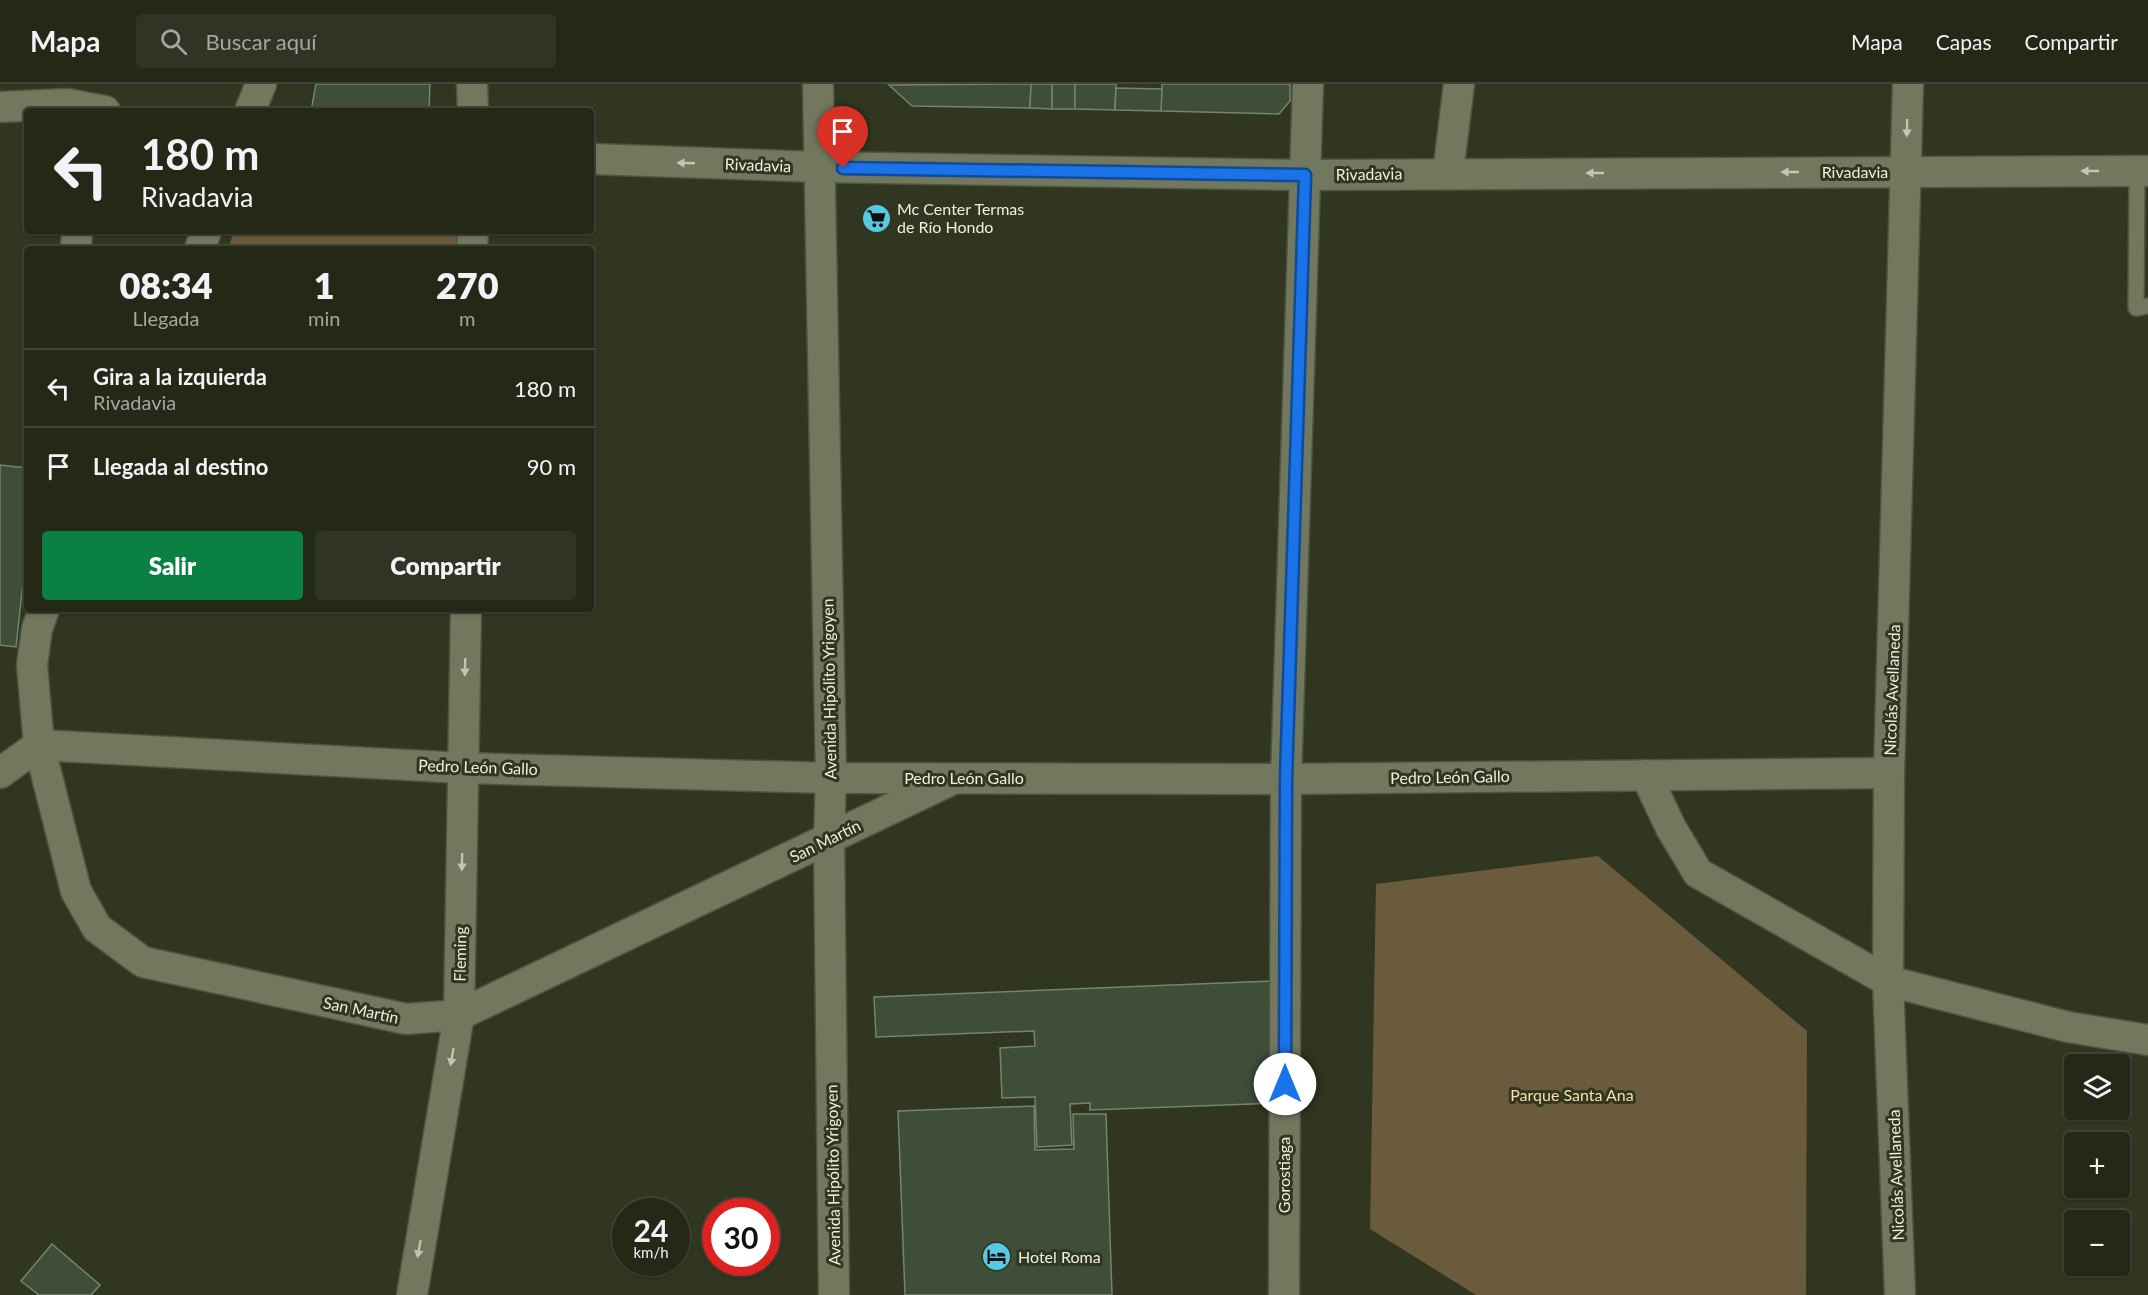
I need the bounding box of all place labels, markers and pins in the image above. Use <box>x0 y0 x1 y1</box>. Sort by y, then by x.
pin <box>817 106 868 168</box>
place label: Mc Center Termas de Río Hondo <box>897 199 1024 236</box>
supermarket icon: Mc Center Termas de Río Hondo <box>860 202 892 234</box>
hotel icon: Hotel Roma <box>981 1241 1013 1273</box>
place label: Hotel Roma <box>1018 1247 1101 1266</box>

